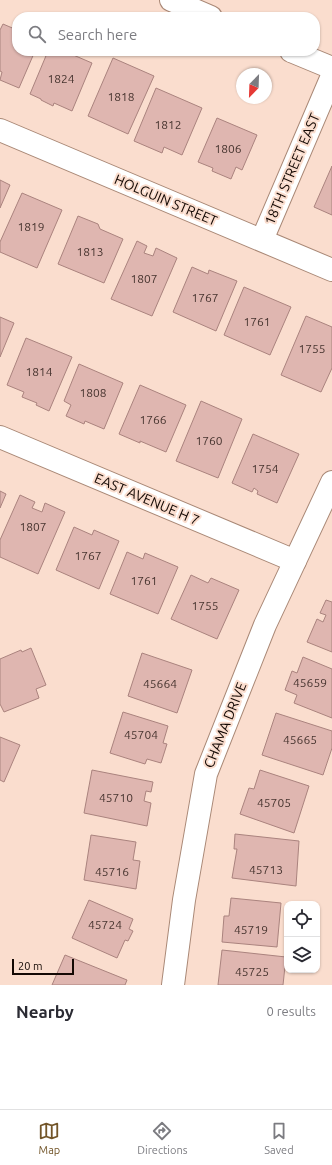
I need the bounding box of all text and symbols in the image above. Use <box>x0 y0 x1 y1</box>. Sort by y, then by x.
search box <box>12 12 320 56</box>
icon: search <box>26 23 48 45</box>
text: Search here <box>58 26 137 43</box>
north arrow <box>236 68 272 104</box>
house number: 1824 <box>47 72 75 85</box>
house number: 1818 <box>107 90 135 103</box>
street label: 18TH STREET EAST <box>261 111 323 227</box>
house number: 1812 <box>154 118 182 131</box>
house number: 1806 <box>214 142 242 155</box>
street label: HOLGUIN STREET <box>112 171 220 229</box>
house number: 1819 <box>17 220 45 233</box>
house number: 1813 <box>76 245 104 258</box>
house number: 1807 <box>130 272 158 285</box>
house number: 1767 <box>191 291 219 304</box>
house number: 1761 <box>243 315 271 328</box>
house number: 1755 <box>298 342 326 355</box>
house number: 1814 <box>25 365 53 378</box>
house number: 1808 <box>79 386 107 399</box>
house number: 1766 <box>139 413 167 426</box>
house number: 1760 <box>195 434 223 447</box>
house number: 1754 <box>251 462 279 475</box>
street label: EAST AVENUE H 7 <box>92 470 202 528</box>
house number: 1807 <box>19 520 47 533</box>
house number: 1767 <box>74 549 102 562</box>
house number: 1761 <box>130 574 158 587</box>
house number: 1755 <box>191 599 219 612</box>
house number: 45659 <box>293 676 327 689</box>
house number: 45664 <box>143 677 177 690</box>
street label: CHAMA DRIVE <box>201 680 249 770</box>
house number: 45704 <box>124 728 158 741</box>
house number: 45665 <box>283 733 317 746</box>
house number: 45710 <box>99 791 133 804</box>
house number: 45705 <box>257 796 291 809</box>
house number: 45713 <box>249 863 283 876</box>
house number: 45716 <box>95 865 129 878</box>
map controls <box>284 901 320 973</box>
button: locate <box>284 901 320 937</box>
house number: 45724 <box>88 918 122 931</box>
house number: 45719 <box>234 923 268 936</box>
button: layers <box>284 937 320 973</box>
scale bar <box>12 957 74 976</box>
text: 20 m <box>18 960 42 972</box>
house number: 45725 <box>235 965 269 978</box>
text: Nearby <box>16 1002 74 1021</box>
text: 0 results <box>266 1004 316 1018</box>
tab: Map <box>38 1120 60 1156</box>
tab: Directions <box>137 1120 188 1156</box>
tab: Saved <box>264 1120 294 1156</box>

